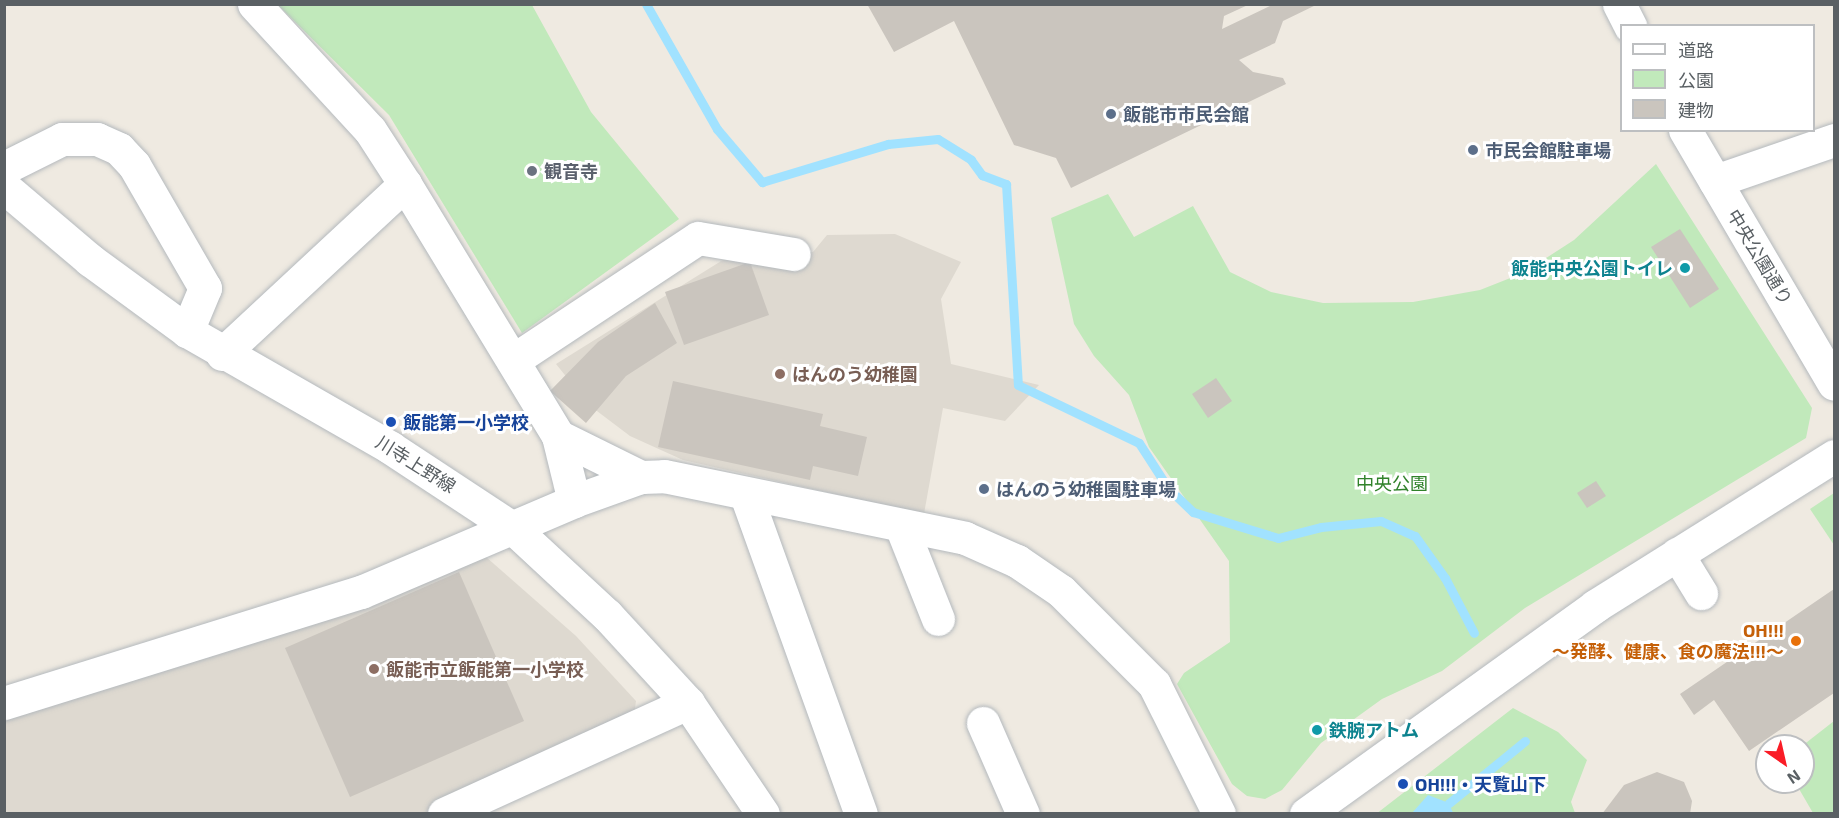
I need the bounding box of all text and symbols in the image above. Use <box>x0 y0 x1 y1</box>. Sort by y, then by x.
legend <box>1620 24 1815 132</box>
text: 道路 <box>1678 39 1714 61</box>
text: 公園 <box>1678 69 1714 91</box>
text: 建物 <box>1678 99 1714 121</box>
place label: 飯能市市民会館 <box>1123 103 1249 125</box>
marker: 飯能市市民会館 <box>1104 107 1118 121</box>
place label: 市民会館駐車場 <box>1485 139 1611 161</box>
marker: 市民会館駐車場 <box>1466 143 1480 157</box>
place label: 観音寺 <box>544 160 598 182</box>
marker: 観音寺 <box>525 164 539 178</box>
street label: 中央公園通り <box>1723 205 1797 309</box>
place label: 飯能中央公園トイレ <box>1511 257 1673 279</box>
marker: 飯能中央公園トイレ <box>1678 261 1692 275</box>
place label: はんのう幼稚園 <box>792 363 918 385</box>
marker: はんのう幼稚園 <box>773 367 787 381</box>
place label: 飯能第一小学校 <box>403 411 529 433</box>
marker: 飯能第一小学校 <box>384 415 398 429</box>
street label: 川寺上野線 <box>372 431 460 497</box>
park label: 中央公園 <box>1356 472 1428 494</box>
place label: はんのう幼稚園駐車場 <box>996 478 1176 500</box>
marker: はんのう幼稚園駐車場 <box>977 482 991 496</box>
place label: OH!!! ～発酵、健康、食の魔法!!!～ <box>1552 620 1784 662</box>
marker: OH!!! ～発酵、健康、食の魔法!!!～ <box>1789 634 1803 648</box>
place label: 飯能市立飯能第一小学校 <box>386 658 584 680</box>
marker: 飯能市立飯能第一小学校 <box>367 662 381 676</box>
place label: 鉄腕アトム <box>1329 719 1419 741</box>
marker: 鉄腕アトム <box>1310 723 1324 737</box>
north arrow <box>1755 734 1815 794</box>
text: N <box>1784 767 1804 789</box>
place label: OH!!!・天覧山下 <box>1415 773 1546 795</box>
marker: OH!!!・天覧山下 <box>1396 777 1410 791</box>

